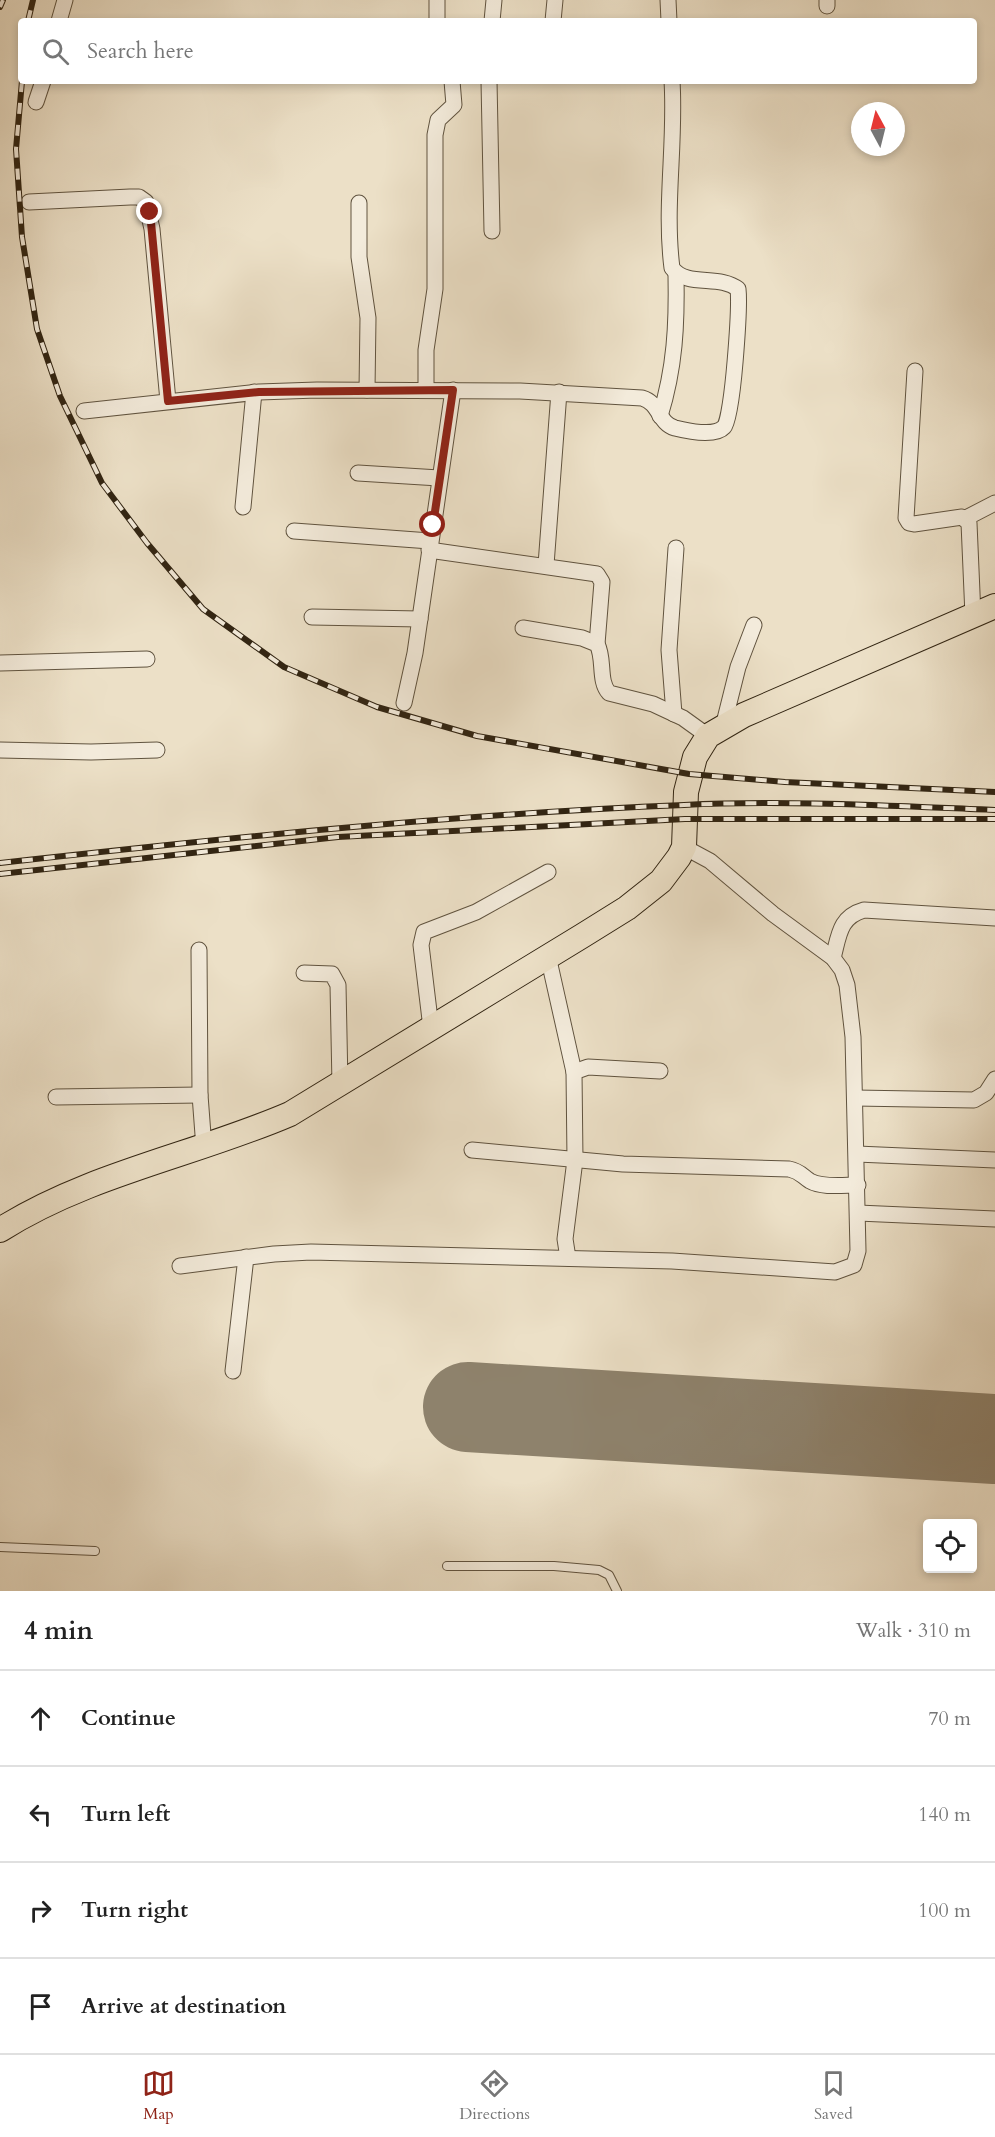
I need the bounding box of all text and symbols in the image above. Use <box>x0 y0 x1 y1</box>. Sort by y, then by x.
search box <box>18 18 977 84</box>
icon: search <box>39 35 72 68</box>
text: Search here <box>87 36 194 66</box>
north arrow <box>851 102 905 156</box>
route end <box>136 198 162 224</box>
route start <box>419 511 445 537</box>
map controls <box>923 1519 977 1573</box>
button: locate <box>923 1519 977 1573</box>
text: 4 min <box>24 1613 93 1648</box>
text: Walk · 310 m <box>856 1617 971 1644</box>
icon: ahead <box>24 1702 57 1735</box>
text: Continue <box>81 1703 176 1733</box>
text: 70 m <box>928 1705 971 1732</box>
icon: left <box>24 1798 57 1831</box>
text: Turn left <box>81 1799 170 1829</box>
text: 140 m <box>918 1801 971 1828</box>
icon: right <box>24 1894 57 1927</box>
text: Turn right <box>81 1895 188 1925</box>
text: 100 m <box>918 1897 971 1924</box>
icon: arrive <box>24 1990 57 2023</box>
text: Arrive at destination <box>81 1991 286 2021</box>
tab: Map <box>142 2067 175 2125</box>
tab: Directions <box>459 2067 530 2125</box>
tab: Saved <box>814 2067 853 2125</box>

